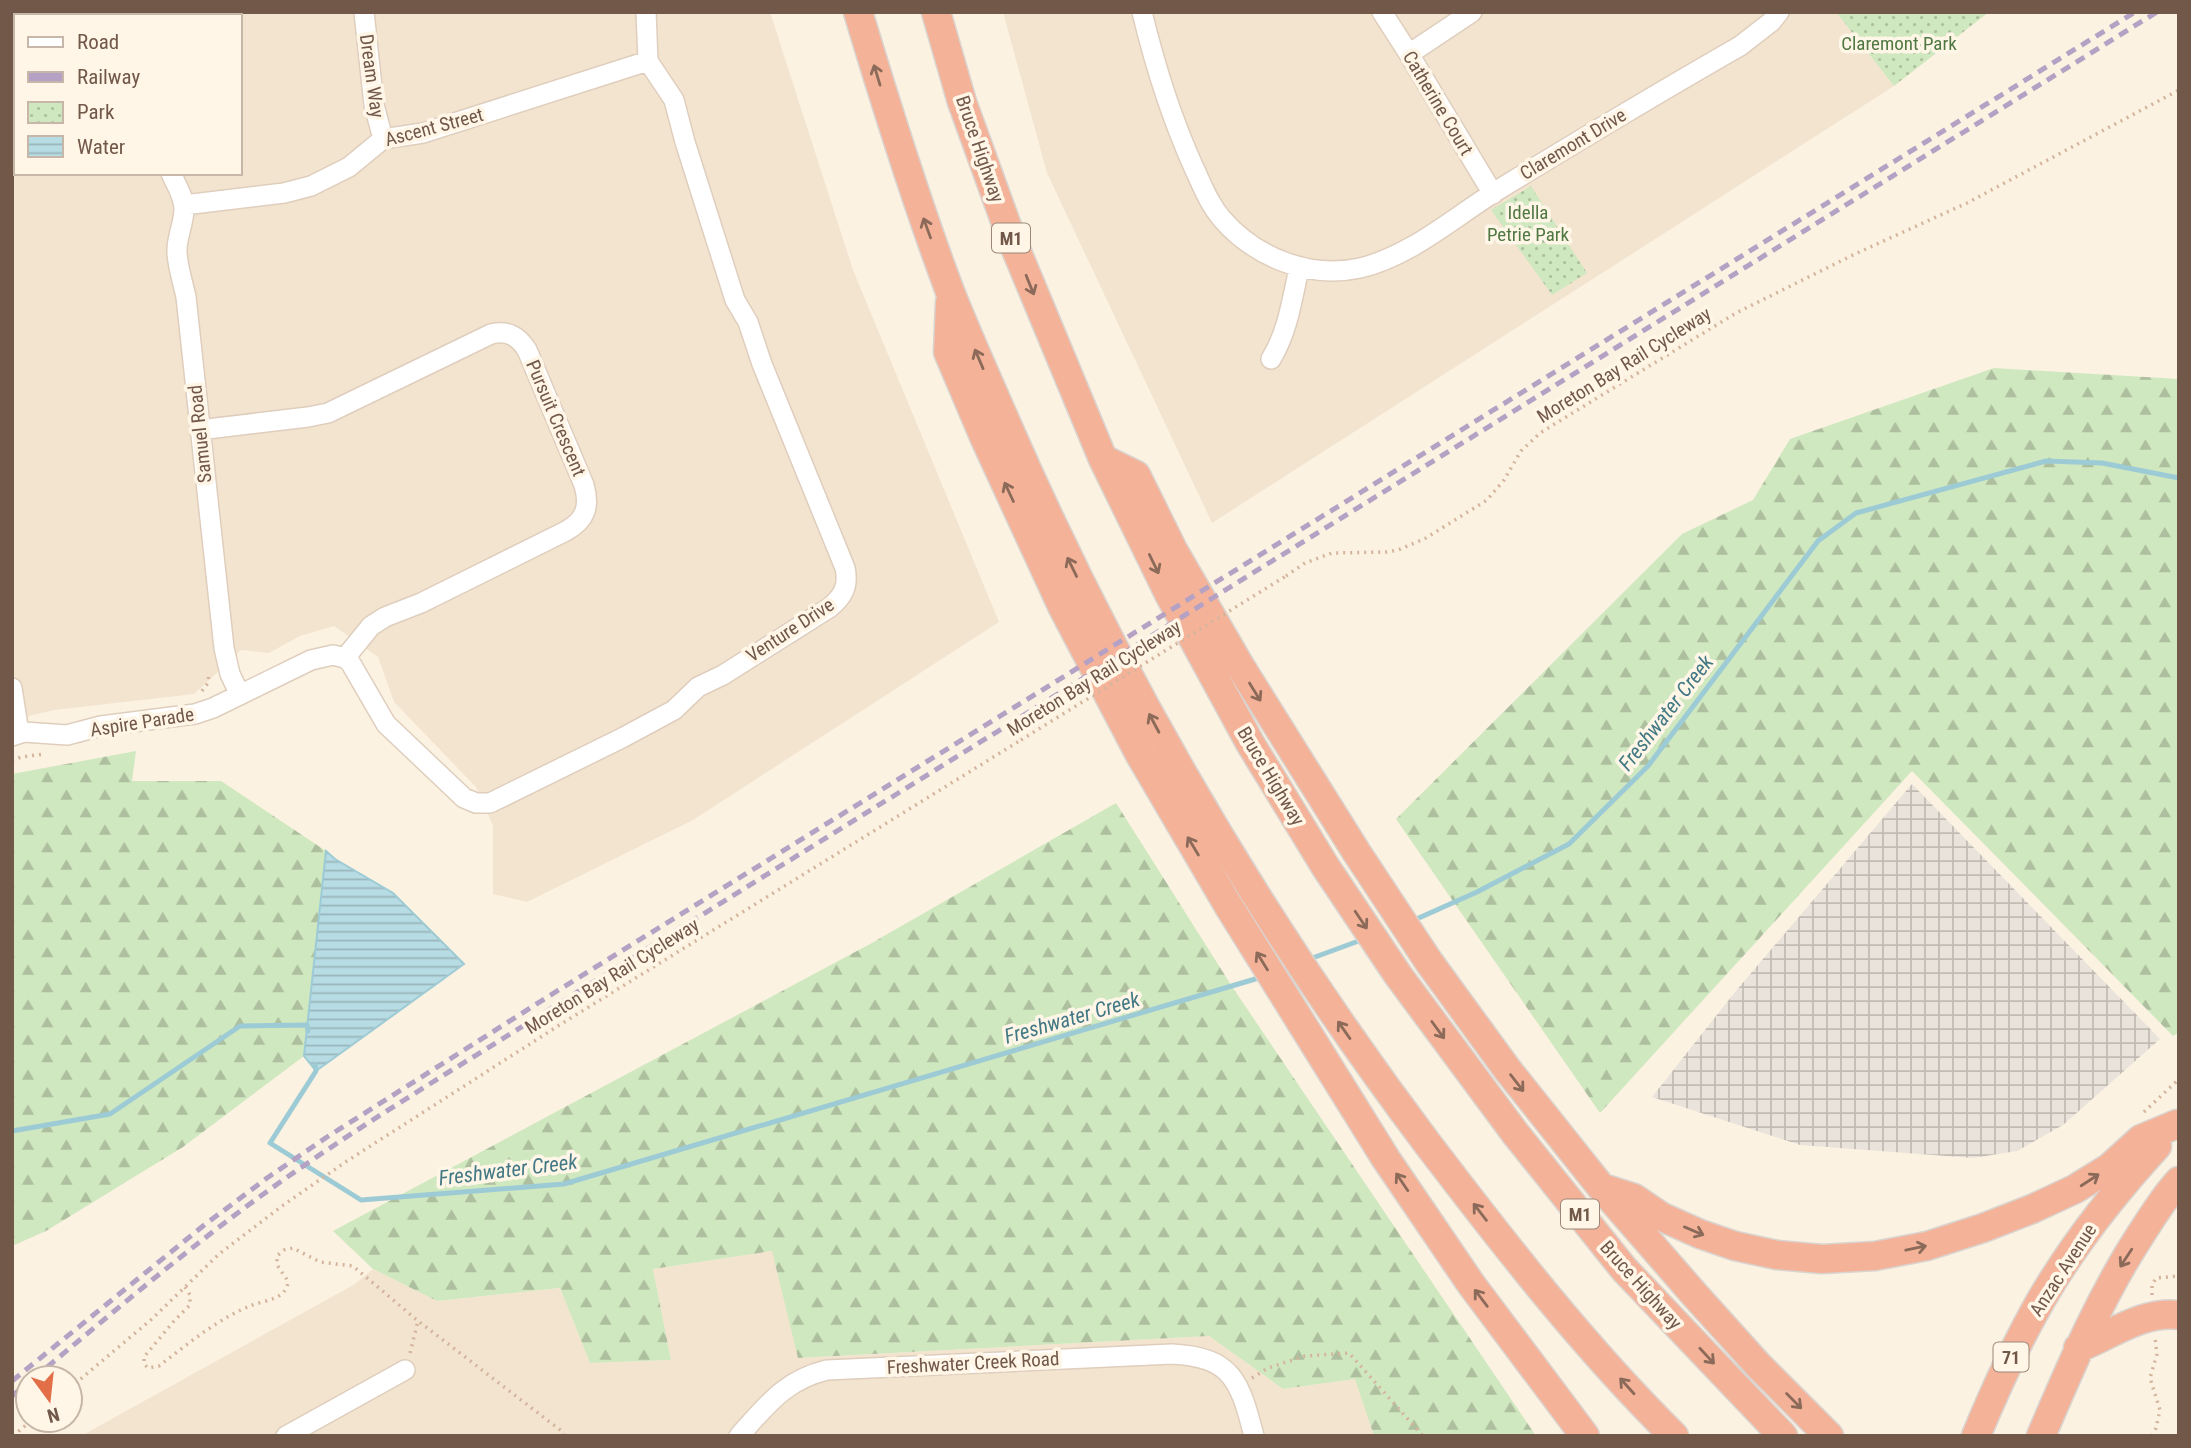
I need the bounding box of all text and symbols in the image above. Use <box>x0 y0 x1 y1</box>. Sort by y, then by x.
legend <box>14 14 242 175</box>
text: Road <box>77 30 119 54</box>
park label: Claremont Park <box>1841 32 1957 55</box>
street label: Dream Way <box>355 33 389 119</box>
street label: Catherine Court <box>1398 47 1478 159</box>
one-way arrow <box>869 64 882 86</box>
text: Railway <box>77 65 140 89</box>
street label: Bruce Highway <box>951 93 1009 205</box>
text: Park <box>77 100 115 124</box>
street label: Ascent Street <box>382 103 486 151</box>
street label: Claremont Drive <box>1516 103 1630 185</box>
text: Water <box>77 135 125 159</box>
park label: Idella Petrie Park <box>1487 201 1570 246</box>
one-way arrow <box>920 217 933 239</box>
road number: M1 <box>992 224 1030 252</box>
one-way arrow <box>1024 274 1037 295</box>
street label: Moreton Bay Rail Cycleway <box>1533 302 1715 428</box>
one-way arrow <box>972 349 985 371</box>
street label: Pursuit Crescent <box>521 356 591 480</box>
street label: Samuel Road <box>183 384 217 484</box>
one-way arrow <box>1002 481 1015 503</box>
one-way arrow <box>1148 553 1162 574</box>
one-way arrow <box>1064 557 1078 578</box>
street label: Venture Drive <box>742 593 838 667</box>
street label: Moreton Bay Rail Cycleway <box>1003 615 1185 741</box>
water label: Freshwater Creek <box>1614 650 1719 775</box>
one-way arrow <box>1249 681 1263 701</box>
street label: Aspire Parade <box>89 702 196 742</box>
one-way arrow <box>1146 713 1160 734</box>
street label: Bruce Highway <box>1232 722 1310 830</box>
one-way arrow <box>1186 836 1200 856</box>
one-way arrow <box>1354 910 1368 929</box>
street label: Moreton Bay Rail Cycleway <box>521 913 703 1039</box>
one-way arrow <box>1255 951 1269 971</box>
water label: Freshwater Creek <box>1002 987 1143 1049</box>
one-way arrow <box>1430 1020 1445 1039</box>
one-way arrow <box>1337 1021 1351 1040</box>
one-way arrow <box>1510 1073 1525 1092</box>
water label: Freshwater Creek <box>437 1149 580 1190</box>
one-way arrow <box>2079 1172 2099 1186</box>
one-way arrow <box>1394 1173 1408 1193</box>
road number: M1 <box>1561 1199 1599 1228</box>
one-way arrow <box>1472 1204 1488 1222</box>
street label: Anzac Avenue <box>2025 1219 2101 1320</box>
one-way arrow <box>1682 1225 1704 1238</box>
street label: Bruce Highway <box>1595 1236 1687 1334</box>
one-way arrow <box>1904 1240 1927 1254</box>
one-way arrow <box>2118 1247 2132 1267</box>
one-way arrow <box>1474 1289 1489 1308</box>
road number: 71 <box>1994 1342 2028 1372</box>
street label: Freshwater Creek Road <box>886 1347 1060 1379</box>
one-way arrow <box>1698 1348 1715 1365</box>
north arrow <box>14 1364 84 1434</box>
one-way arrow <box>1619 1377 1635 1395</box>
one-way arrow <box>1785 1393 1802 1410</box>
text: N <box>45 1402 62 1428</box>

